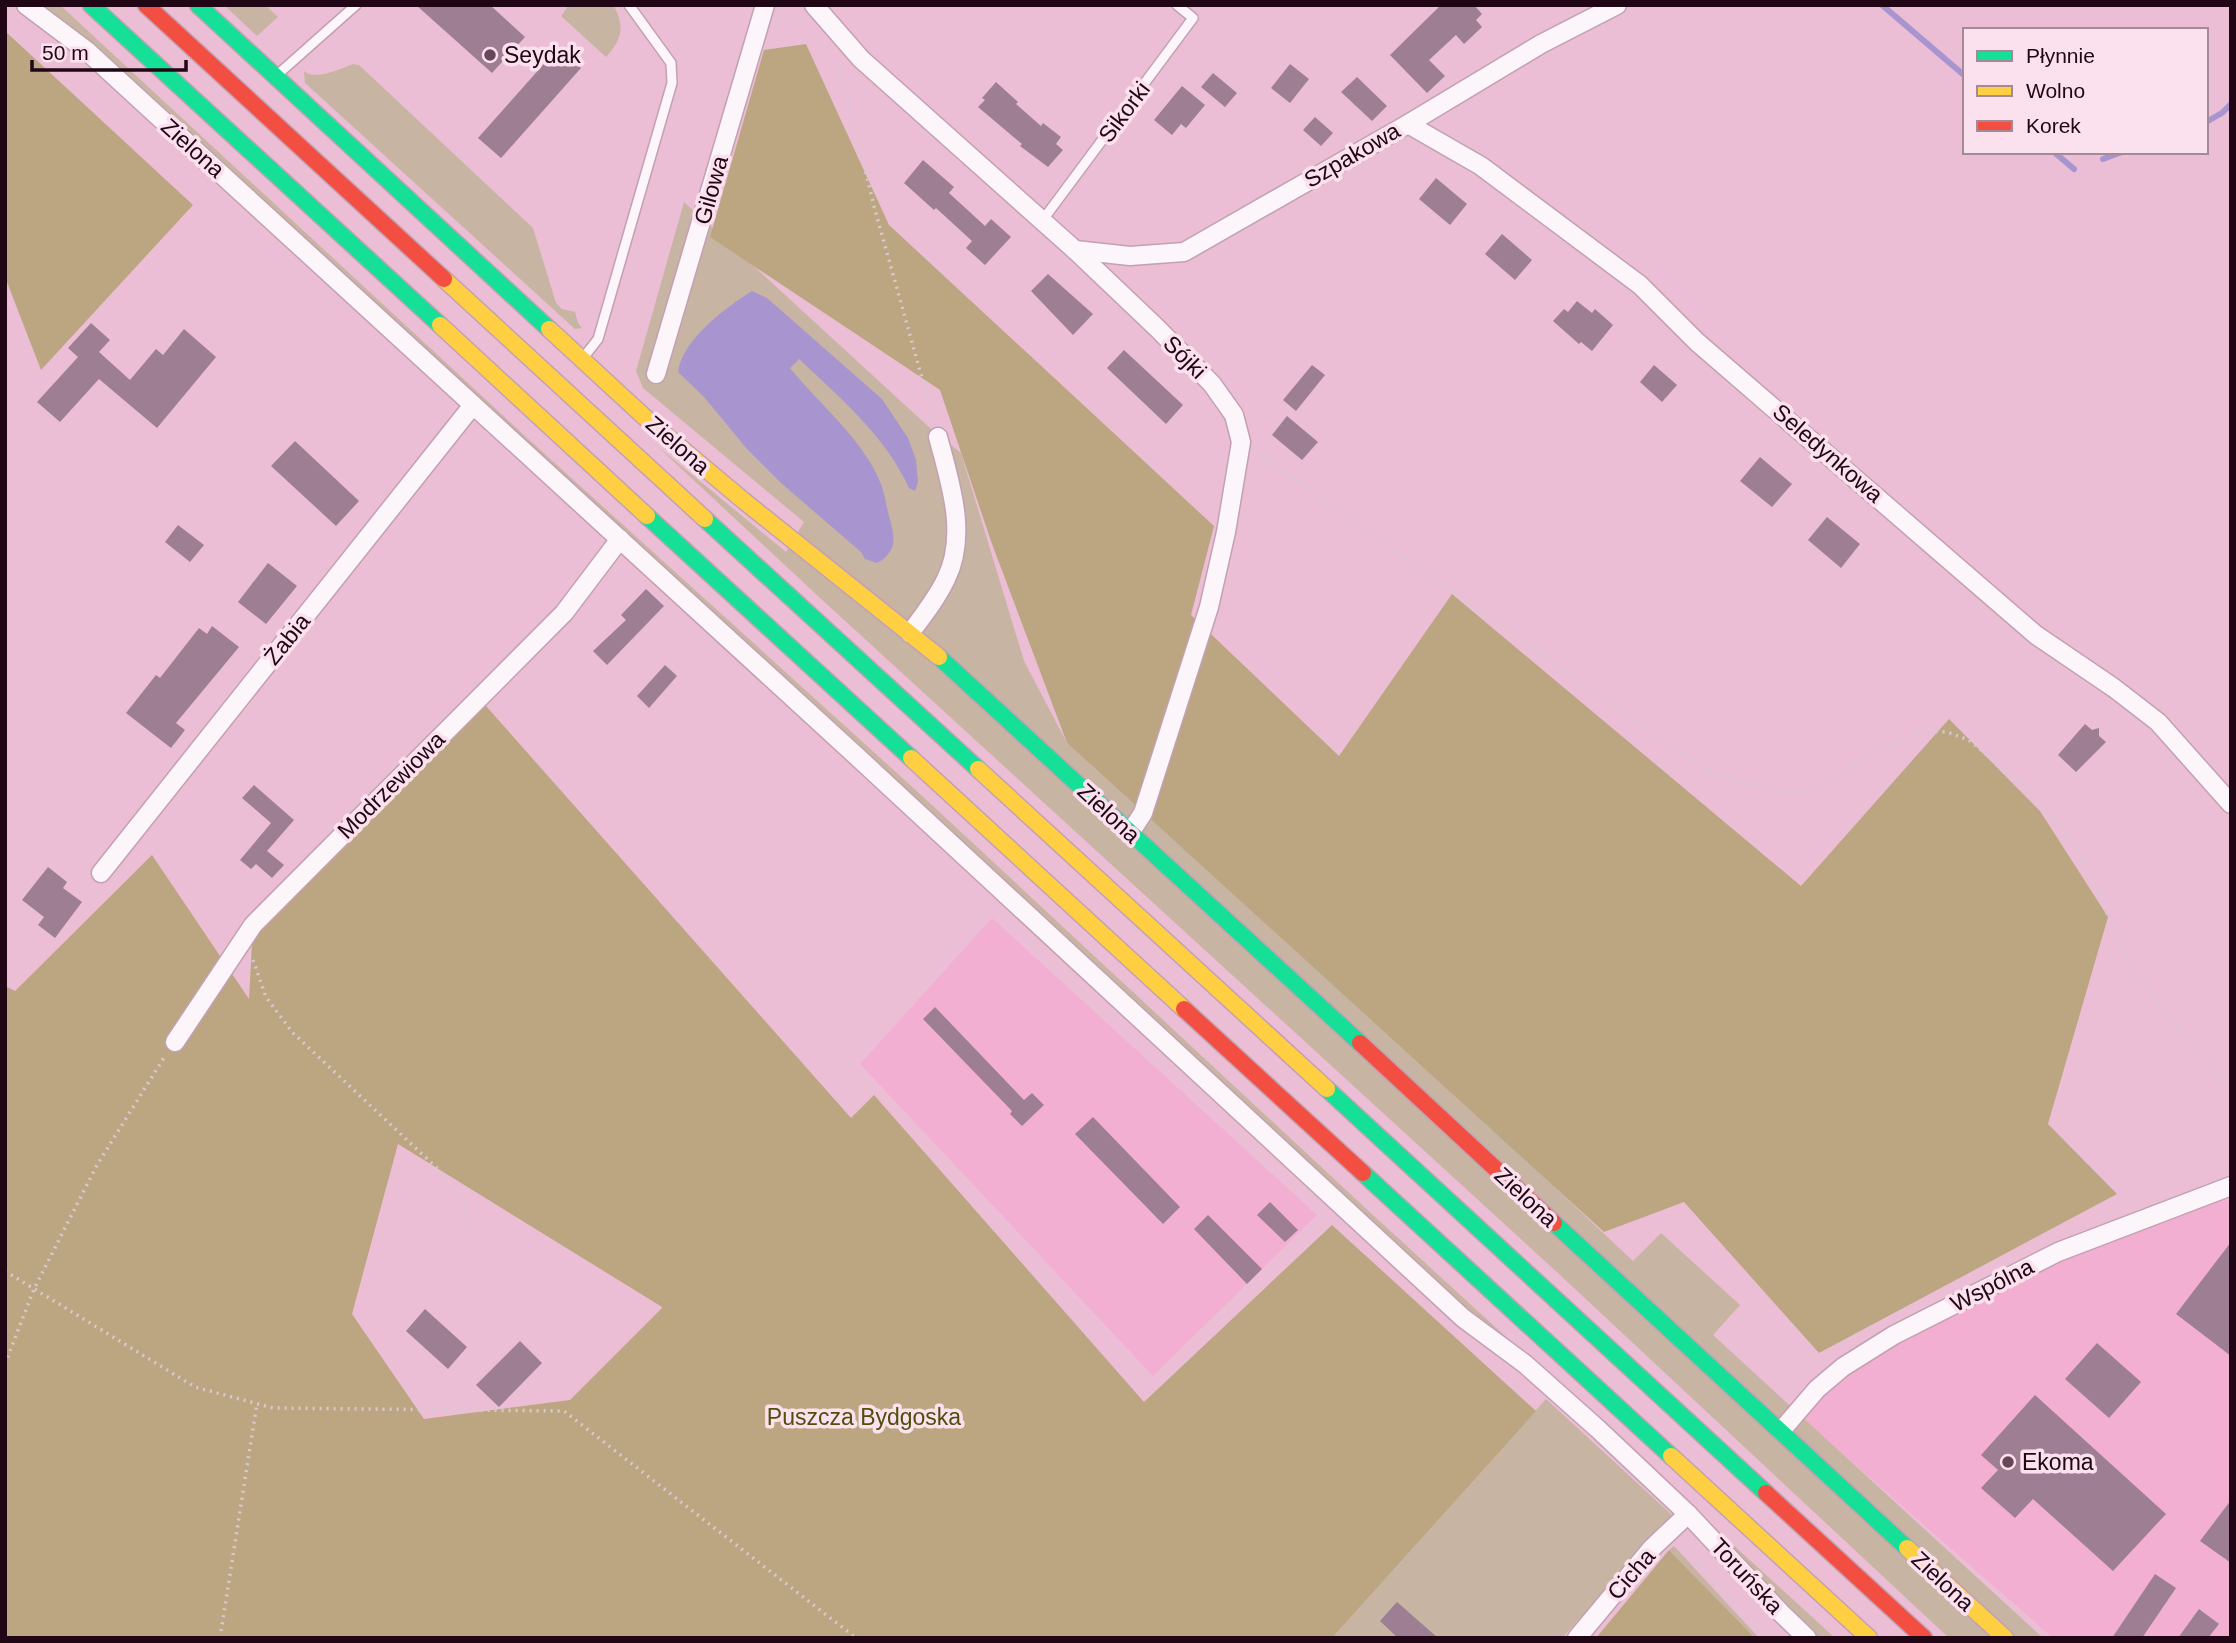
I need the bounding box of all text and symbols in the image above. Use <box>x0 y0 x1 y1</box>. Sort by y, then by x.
scale bar <box>32 28 186 72</box>
legend <box>1963 28 2208 154</box>
text: 50 m <box>42 41 89 64</box>
place label: Seydak <box>504 42 581 68</box>
text: Płynnie <box>2026 44 2095 67</box>
marker: Seydak <box>482 47 498 63</box>
street label: Sikorki <box>1093 77 1155 147</box>
text: Wolno <box>2026 79 2085 102</box>
street label: Zielona <box>156 113 230 183</box>
text: Korek <box>2026 114 2081 137</box>
street label: Szpakowa <box>1300 117 1405 193</box>
street label: Gilowa <box>689 152 733 227</box>
street label: Sójki <box>1158 330 1212 384</box>
street label: Seledynkowa <box>1768 398 1888 508</box>
street label: Zielona <box>641 410 715 480</box>
street label: Żabia <box>259 608 315 670</box>
street label: Modrzewiowa <box>332 726 450 844</box>
street label: Zielona <box>1073 778 1146 848</box>
street label: Zielona <box>1490 1162 1563 1232</box>
street label: Wspólna <box>1946 1253 2038 1317</box>
park label: Puszcza Bydgoska <box>767 1404 961 1430</box>
place label: Ekoma <box>2022 1449 2094 1475</box>
marker: Ekoma <box>2000 1454 2016 1470</box>
street label: Toruńska <box>1706 1533 1788 1619</box>
street label: Cicha <box>1602 1543 1660 1605</box>
street label: Zielona <box>1907 1546 1980 1616</box>

